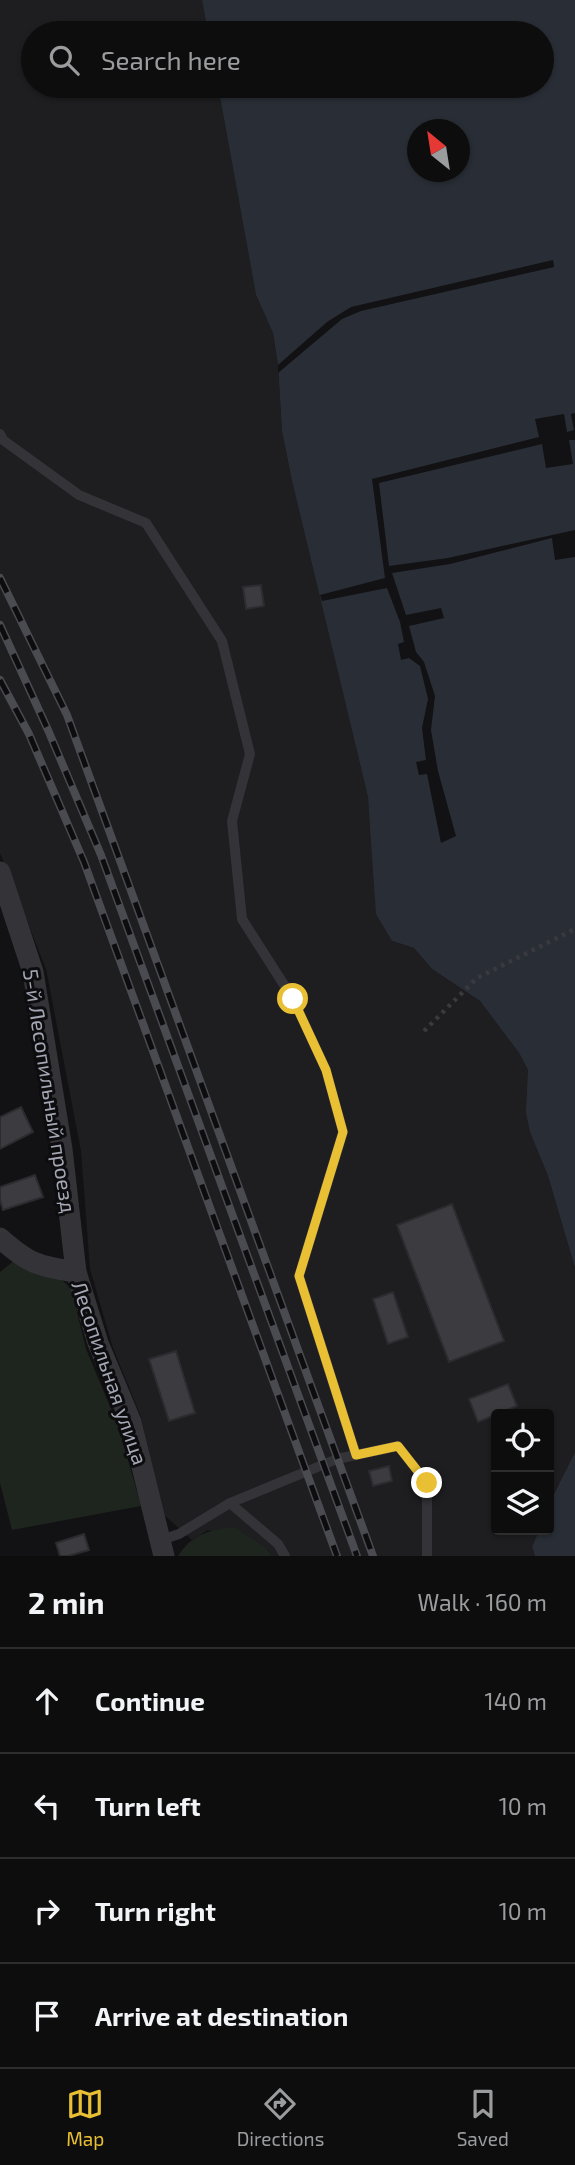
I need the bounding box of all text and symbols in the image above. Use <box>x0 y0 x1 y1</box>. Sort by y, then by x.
search box <box>21 21 554 98</box>
icon: search <box>45 41 83 79</box>
text: Search here <box>101 44 241 75</box>
north arrow <box>407 119 470 182</box>
street label: 5-й Лесопильный проезд <box>19 967 82 1214</box>
route start <box>277 983 308 1014</box>
street label: Лесопильная улица <box>66 1277 154 1468</box>
map controls <box>491 1409 554 1535</box>
button: locate <box>491 1409 554 1472</box>
route end <box>411 1467 442 1498</box>
button: layers <box>491 1472 554 1535</box>
text: 2 min <box>28 1584 105 1620</box>
text: Walk · 160 m <box>417 1588 547 1616</box>
icon: ahead <box>28 1682 66 1720</box>
text: Continue <box>95 1685 205 1716</box>
text: 140 m <box>485 1687 547 1715</box>
icon: left <box>28 1787 66 1825</box>
text: Turn left <box>95 1790 201 1821</box>
text: 10 m <box>499 1792 547 1820</box>
icon: right <box>28 1892 66 1930</box>
text: Turn right <box>95 1895 216 1926</box>
text: 10 m <box>499 1897 547 1925</box>
icon: arrive <box>28 1997 66 2035</box>
text: Arrive at destination <box>95 2000 348 2031</box>
tab: Map <box>66 2085 104 2150</box>
tab: Directions <box>237 2085 324 2150</box>
tab: Saved <box>457 2085 509 2150</box>

